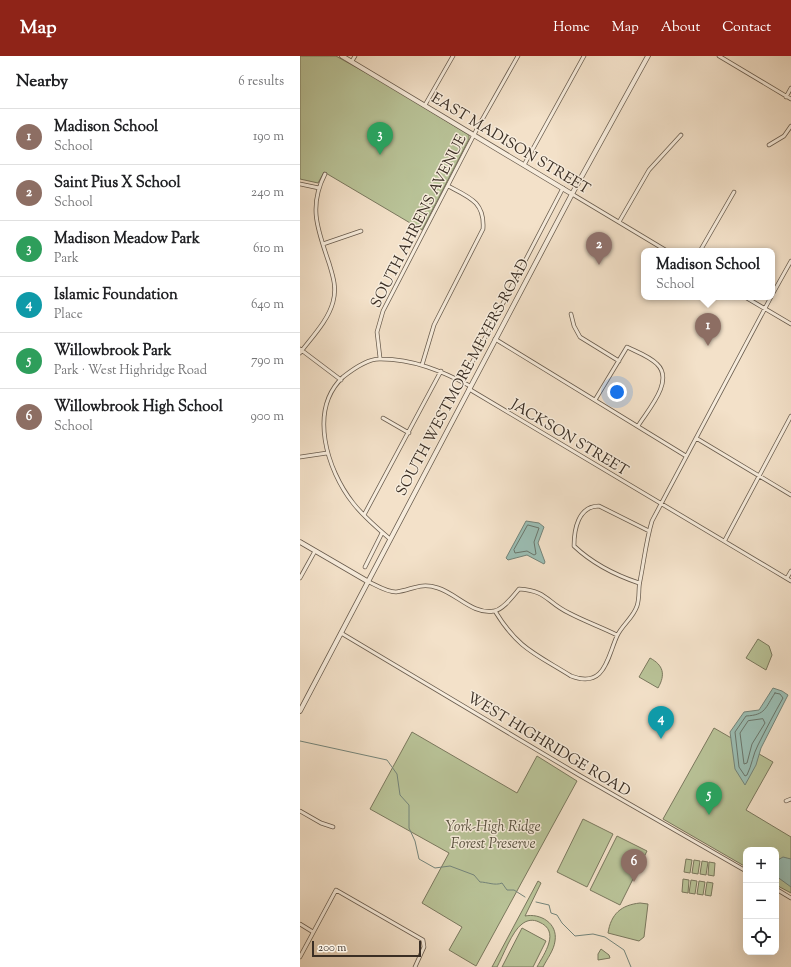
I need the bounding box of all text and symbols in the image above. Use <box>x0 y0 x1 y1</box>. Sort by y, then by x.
text: Map <box>20 15 57 42</box>
text: Home <box>553 18 590 38</box>
text: Map <box>612 18 639 38</box>
text: About <box>661 18 700 38</box>
text: Contact <box>722 18 771 38</box>
text: Nearby <box>16 70 68 94</box>
text: 6 results <box>238 73 284 91</box>
street label: EAST MADISON STREET <box>427 88 594 200</box>
text: Madison School <box>54 117 158 138</box>
pin: 3 <box>367 122 393 155</box>
text: 1 <box>27 128 31 146</box>
text: 190 m <box>253 128 284 146</box>
street label: SOUTH AHRENS AVENUE <box>366 131 472 312</box>
text: School <box>54 138 93 156</box>
text: Saint Pius X School <box>54 173 181 194</box>
text: 2 <box>26 184 32 202</box>
text: 240 m <box>251 184 284 202</box>
text: School <box>54 194 93 212</box>
text: Madison Meadow Park <box>54 229 200 250</box>
pin: 2 <box>586 232 612 265</box>
text: 3 <box>26 240 32 258</box>
text: 610 m <box>253 240 284 258</box>
popup <box>641 248 775 300</box>
text: Park <box>54 250 79 268</box>
street label: SOUTH WESTMORE MEYERS ROAD <box>392 255 535 500</box>
text: Madison School <box>656 255 760 276</box>
text: School <box>656 276 695 294</box>
text: Islamic Foundation <box>54 285 178 306</box>
text: 4 <box>26 296 32 314</box>
text: 640 m <box>251 296 284 314</box>
text: Place <box>54 306 83 324</box>
pin: 1 <box>695 313 721 346</box>
text: Willowbrook Park <box>54 341 171 362</box>
text: 5 <box>27 352 31 370</box>
text: 790 m <box>251 352 284 370</box>
text: Park · West Highridge Road <box>54 362 207 380</box>
your location <box>607 382 627 402</box>
street label: JACKSON STREET <box>505 394 633 482</box>
text: Willowbrook High School <box>54 397 223 418</box>
text: 6 <box>26 408 32 426</box>
text: 900 m <box>250 408 284 426</box>
text: School <box>54 418 93 436</box>
street label: WEST HIGHRIDGE ROAD <box>462 688 634 803</box>
pin: 4 <box>648 706 674 739</box>
pin: 5 <box>696 782 722 815</box>
park label: York-High Ridge Forest Preserve <box>445 817 541 855</box>
map controls <box>743 847 779 955</box>
button: + <box>743 847 779 883</box>
pin: 6 <box>621 849 647 882</box>
button: − <box>743 883 779 919</box>
button: locate <box>743 919 779 955</box>
scale bar <box>312 939 421 958</box>
text: 200 m <box>318 940 346 956</box>

